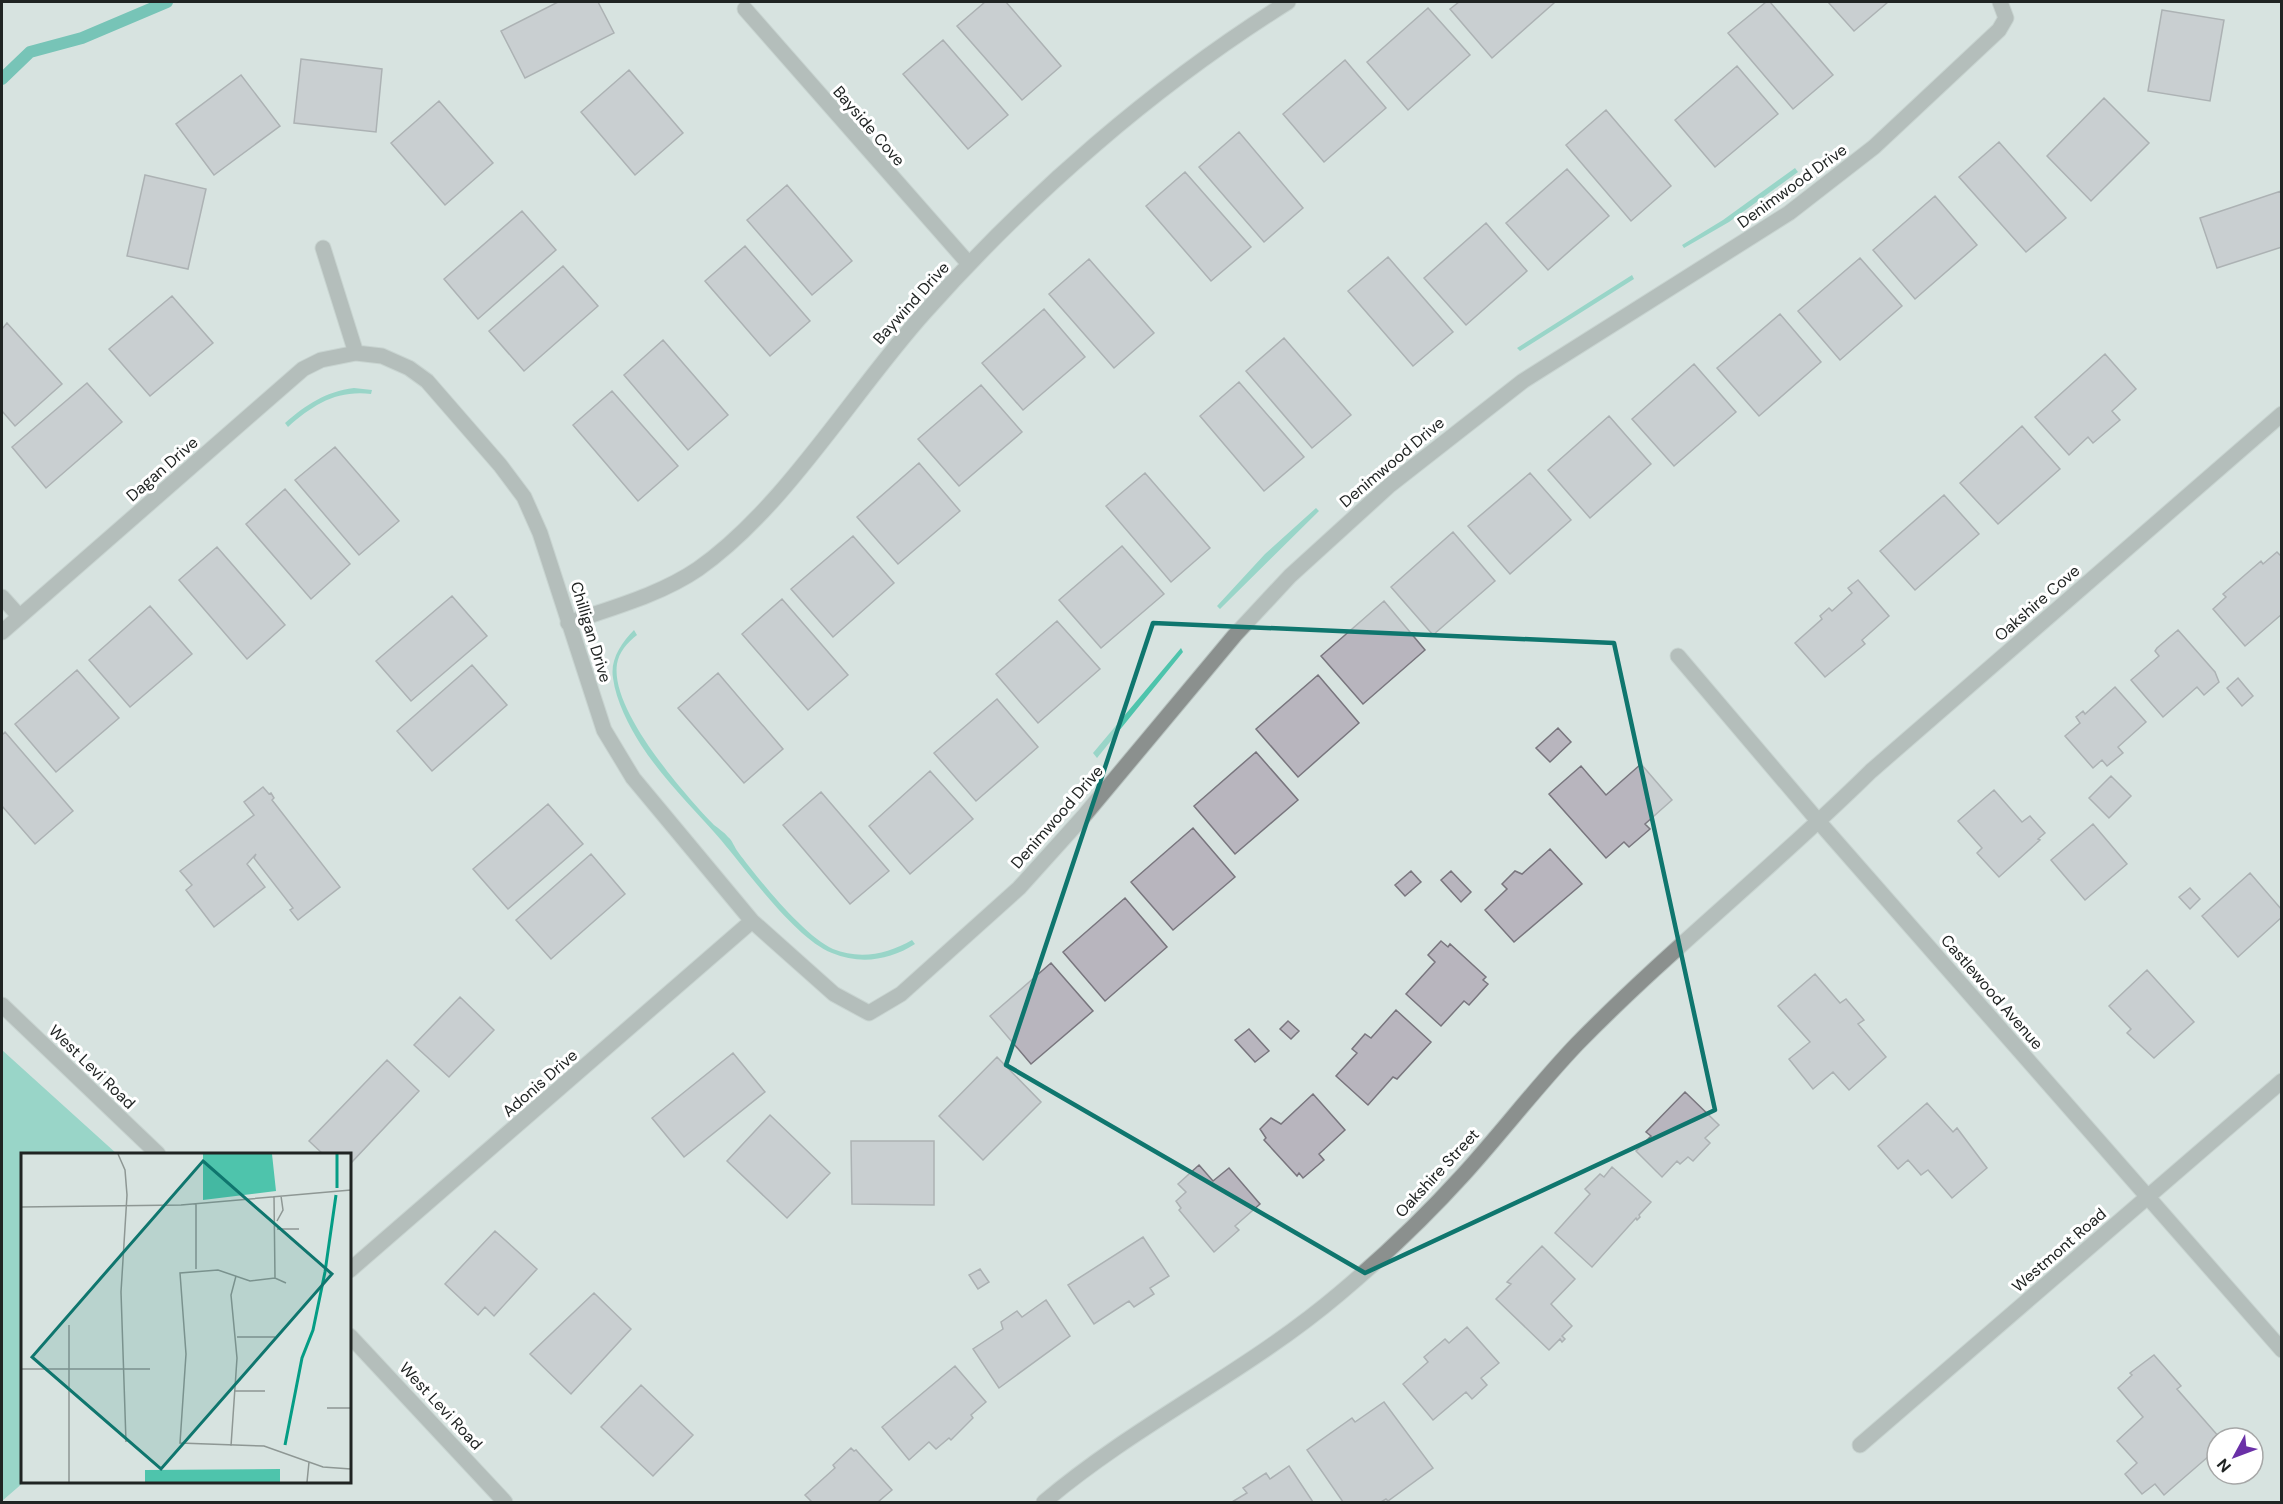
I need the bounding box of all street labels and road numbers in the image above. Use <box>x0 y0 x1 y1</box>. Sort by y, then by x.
street label: Bayside Cove <box>828 82 910 170</box>
street label: Denimwood Drive <box>1733 139 1851 233</box>
street label: Baywind Drive <box>868 257 954 349</box>
street label: Denimwood Drive <box>1335 412 1449 512</box>
street label: Dagan Drive <box>122 432 202 506</box>
street label: Oakshire Cove <box>1990 560 2084 646</box>
street label: Chilligan Drive <box>566 579 616 685</box>
street label: Denimwood Drive <box>1006 761 1108 873</box>
street label: Castlewood Avenue <box>1936 930 2048 1054</box>
street label: West Levi Road <box>44 1020 140 1114</box>
street label: Adonis Drive <box>498 1045 582 1121</box>
street label: Oakshire Street <box>1390 1124 1484 1222</box>
street label: Westmont Road <box>2007 1203 2111 1297</box>
street label: West Levi Road <box>395 1358 487 1454</box>

